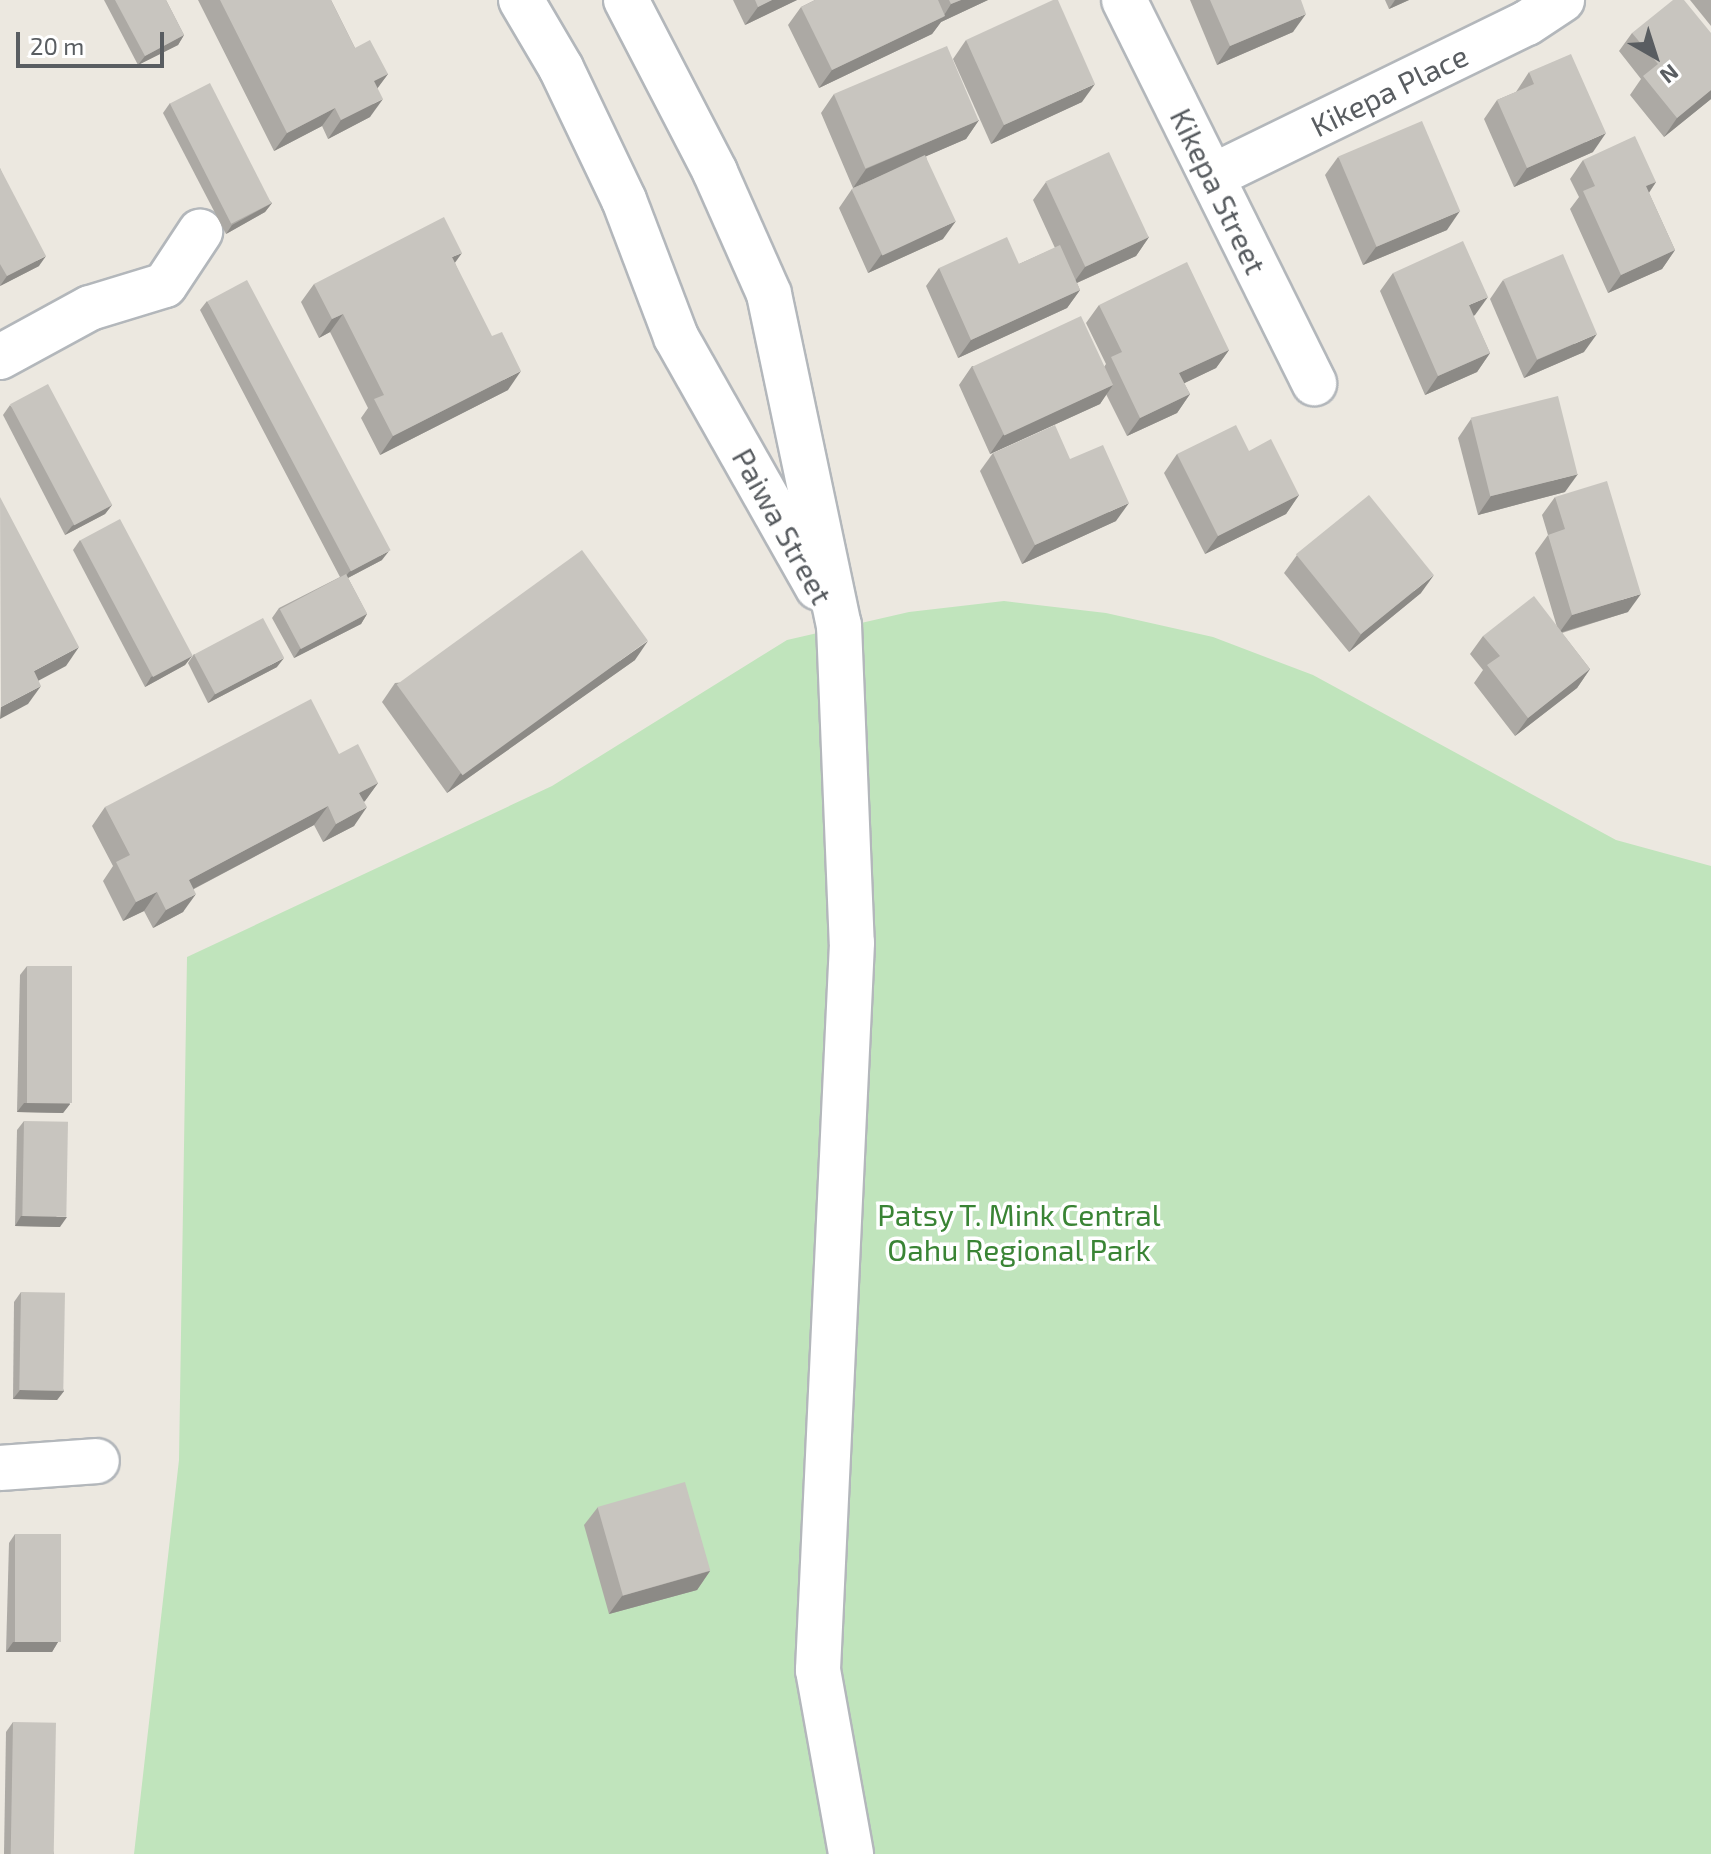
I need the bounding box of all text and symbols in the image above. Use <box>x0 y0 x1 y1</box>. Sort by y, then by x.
scale bar <box>20 16 168 66</box>
north arrow <box>1615 16 1695 96</box>
text: 20 m <box>30 31 84 60</box>
street label: Kikepa Place <box>1305 36 1473 144</box>
text: N <box>1656 60 1684 90</box>
street label: Kikepa Street <box>1163 102 1275 280</box>
street label: Paiwa Street <box>725 442 841 610</box>
park label: Patsy T. Mink Central Oahu Regional Park <box>876 1196 1162 1266</box>

